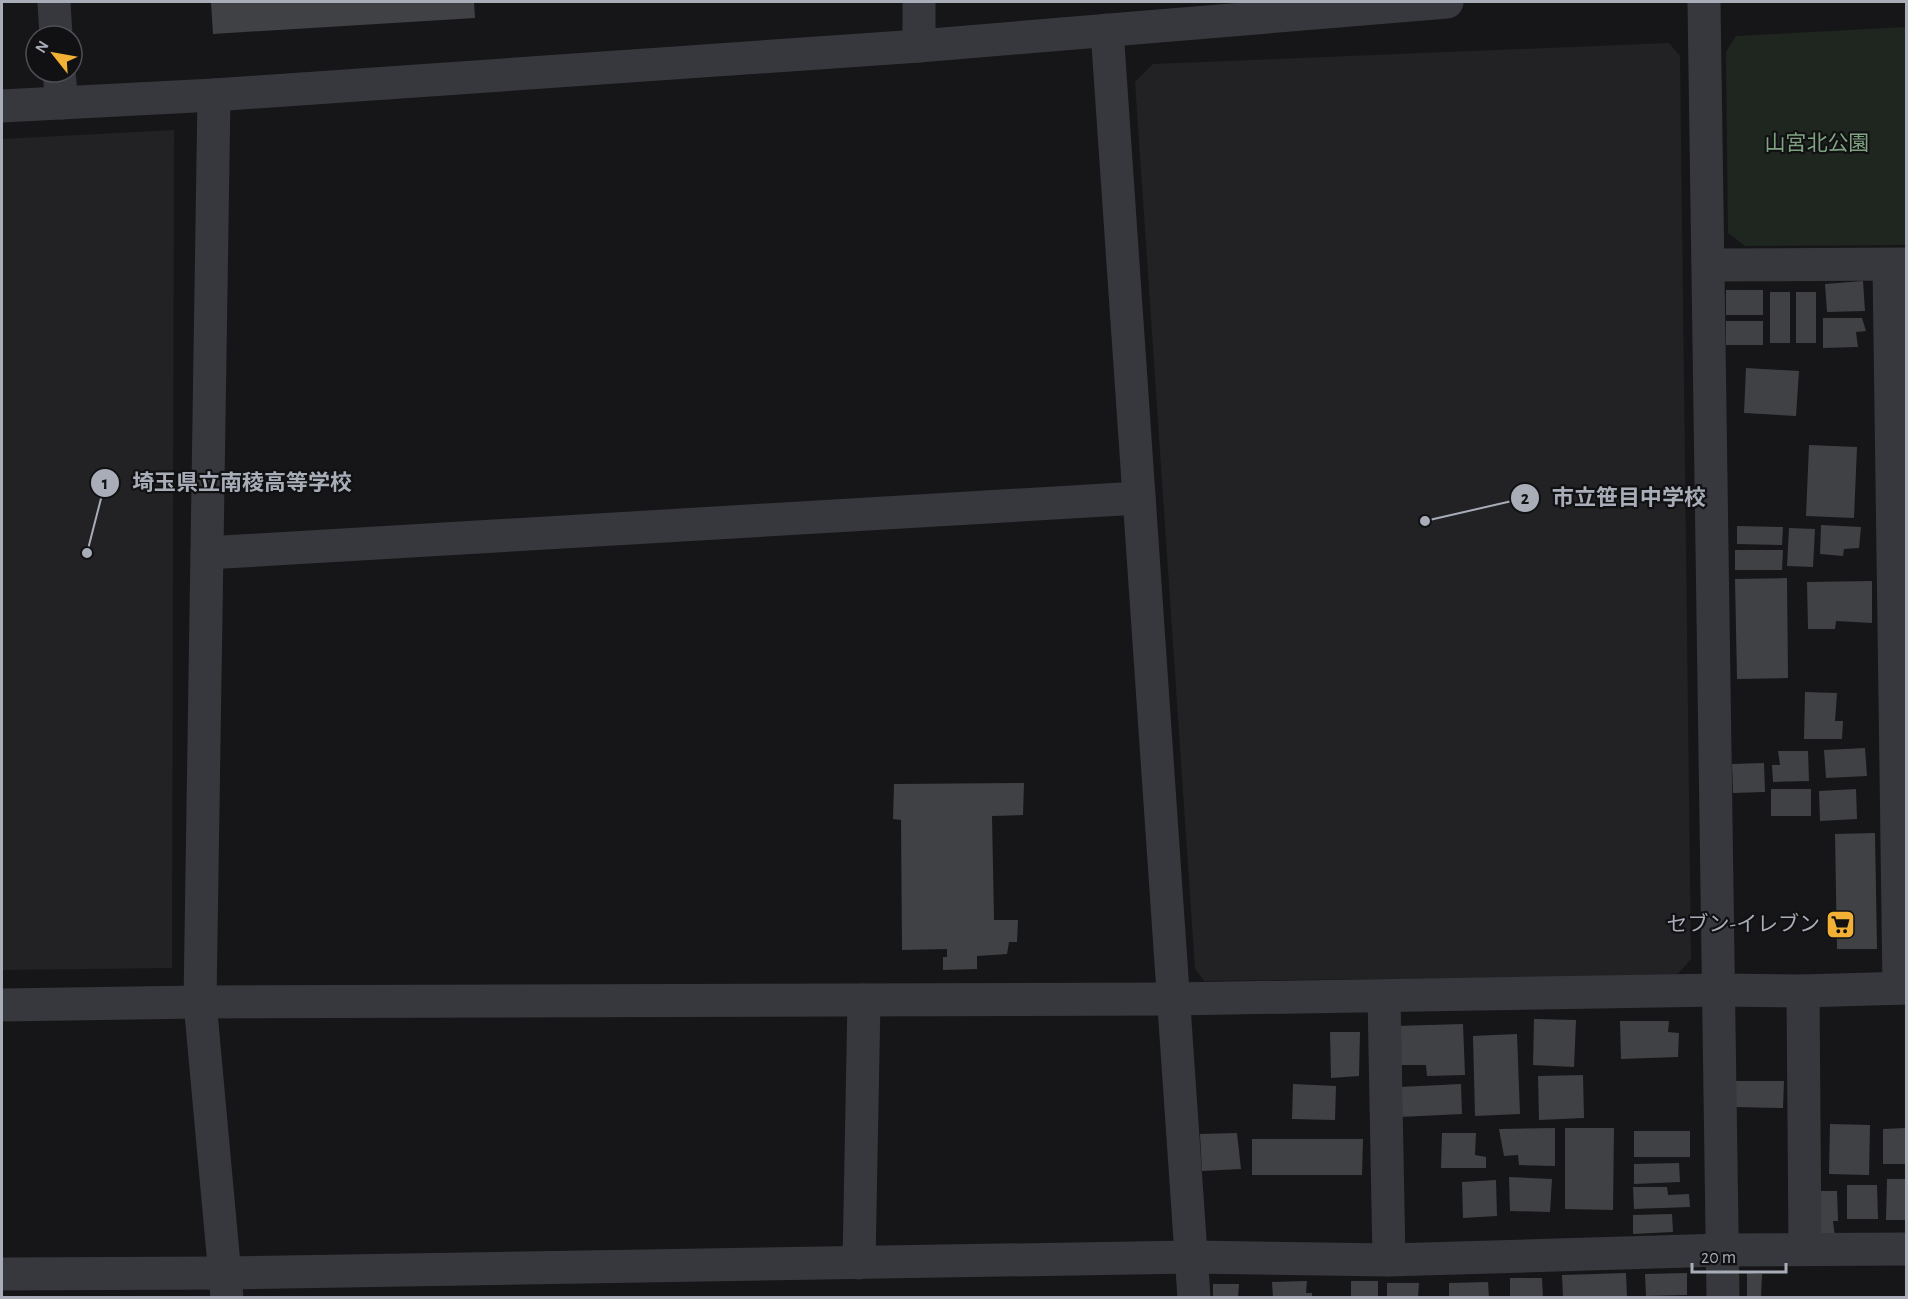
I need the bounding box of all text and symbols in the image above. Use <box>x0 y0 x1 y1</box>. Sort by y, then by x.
north arrow <box>24 24 84 84</box>
text: N <box>32 38 52 56</box>
park label: 山宮北公園 <box>1765 132 1870 154</box>
callout: 埼玉県立南稜高等学校 <box>90 463 364 503</box>
text: 埼玉県立南稜高等学校 <box>132 471 352 494</box>
text: 1 <box>102 475 108 493</box>
callout: 市立笹目中学校 <box>1510 478 1718 518</box>
text: 市立笹目中学校 <box>1552 486 1706 509</box>
text: 2 <box>1521 490 1530 508</box>
supermarket icon: セブン-イレブン <box>1825 908 1857 940</box>
place label: セブン-イレブン <box>1667 912 1820 935</box>
scale bar <box>1692 1236 1786 1274</box>
text: 20 m <box>1701 1249 1736 1267</box>

